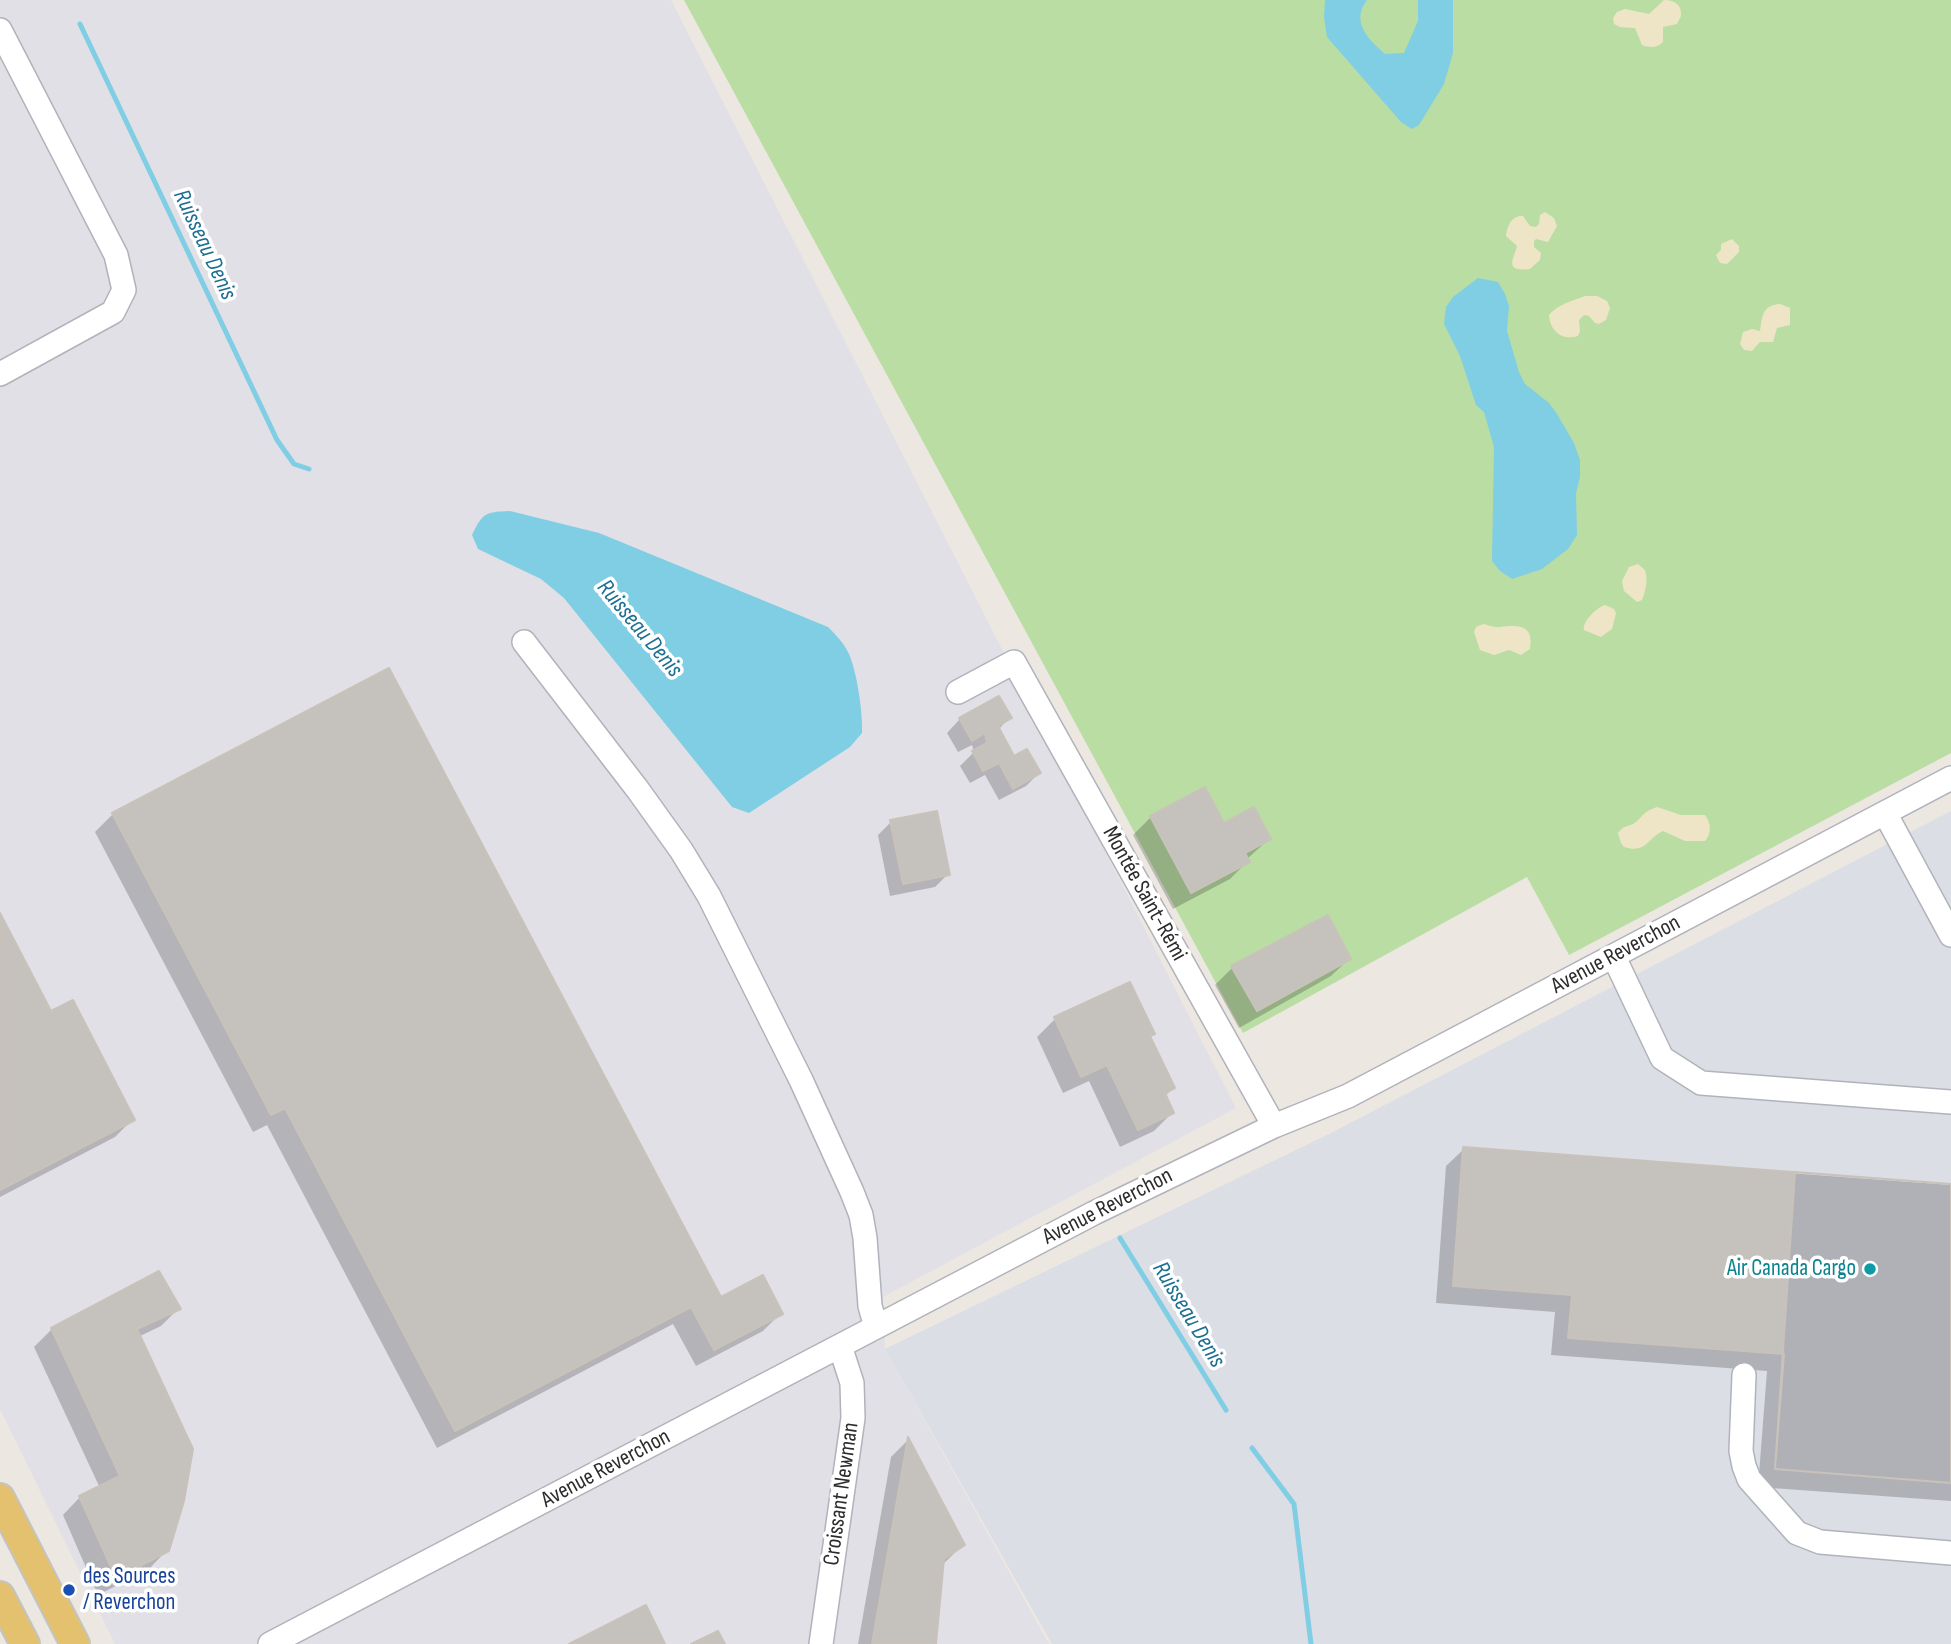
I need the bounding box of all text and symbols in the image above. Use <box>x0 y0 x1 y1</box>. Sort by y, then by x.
water label: Ruisseau Denis <box>166 185 242 305</box>
water label: Ruisseau Denis <box>590 574 688 684</box>
street label: Montée Saint-Rémi <box>1096 822 1192 966</box>
street label: Avenue Reverchon <box>1547 909 1685 1001</box>
street label: Avenue Reverchon <box>1038 1162 1178 1252</box>
place label: Air Canada Cargo <box>1727 1255 1856 1283</box>
water label: Ruisseau Denis <box>1145 1257 1231 1373</box>
marker: Air Canada Cargo <box>1862 1261 1878 1277</box>
street label: Croissant Newman <box>818 1421 866 1567</box>
street label: Avenue Reverchon <box>537 1423 675 1515</box>
place label: des Sources / Reverchon <box>83 1563 176 1617</box>
marker: des Sources / Reverchon <box>61 1582 77 1598</box>

